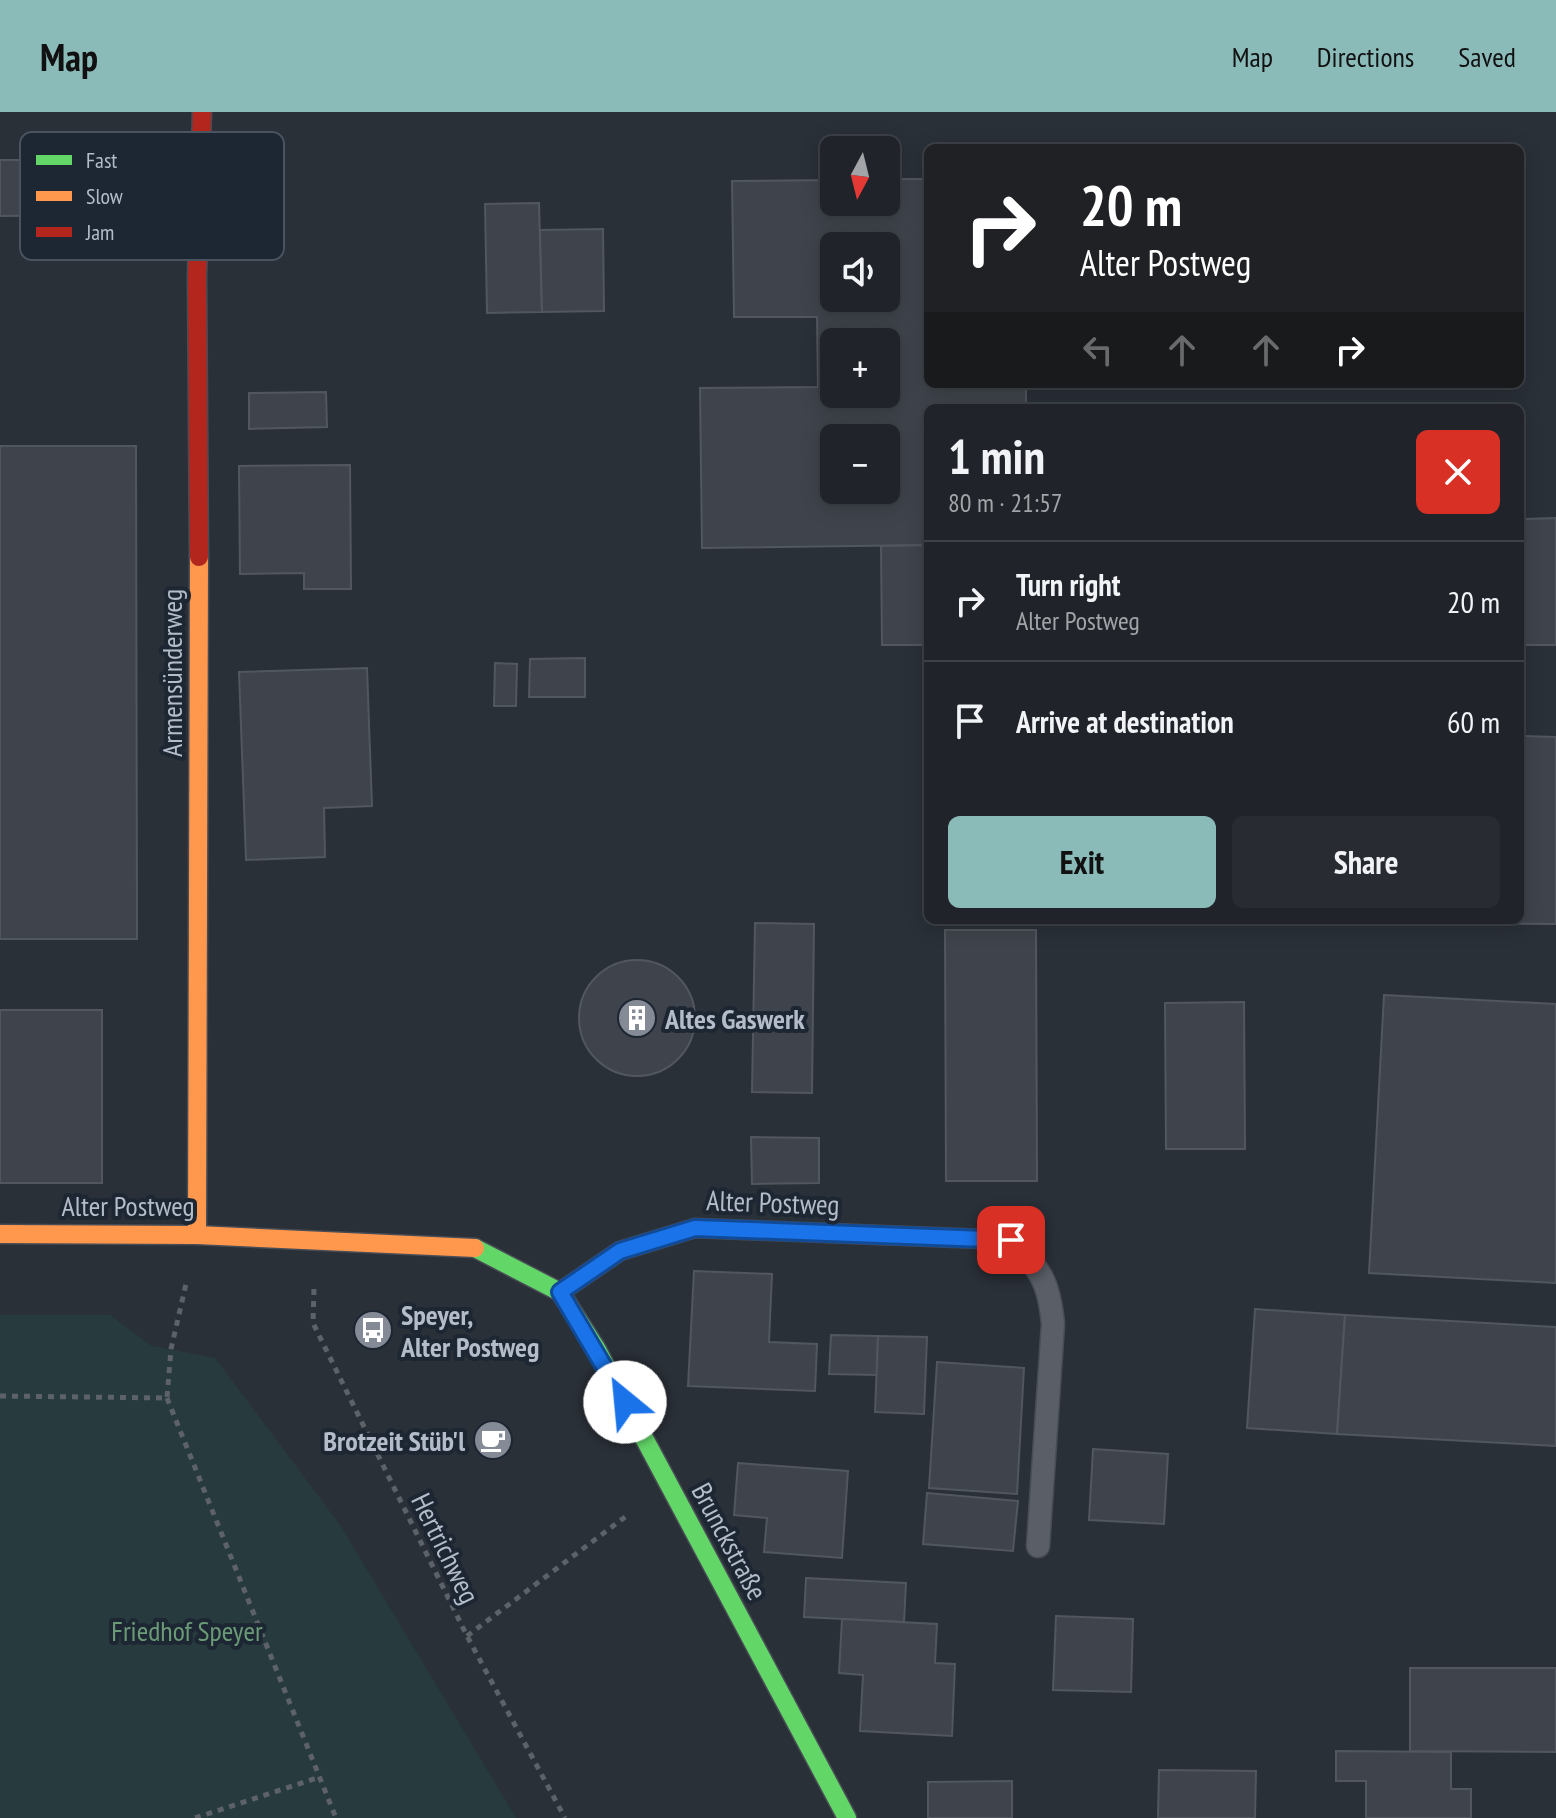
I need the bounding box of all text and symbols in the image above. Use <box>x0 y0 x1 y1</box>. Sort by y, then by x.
text: Map <box>40 32 98 81</box>
text: Map <box>1232 38 1273 75</box>
text: Directions <box>1317 38 1414 75</box>
text: Saved <box>1458 38 1516 75</box>
legend <box>20 132 284 260</box>
north arrow <box>820 136 900 216</box>
map controls <box>820 136 900 504</box>
text: Fast <box>86 146 117 174</box>
text: 20 m <box>1080 169 1182 241</box>
icon: right <box>948 176 1052 280</box>
text: Slow <box>86 182 123 210</box>
text: Jam <box>85 218 114 246</box>
button: sound <box>820 232 900 312</box>
text: Alter Postweg <box>1080 239 1251 286</box>
button: + <box>820 328 900 408</box>
icon: left <box>1076 328 1120 372</box>
icon: ahead <box>1160 328 1204 372</box>
icon: ahead <box>1244 328 1288 372</box>
icon: right <box>1328 328 1372 372</box>
button: − <box>820 424 900 504</box>
text: 1 min <box>948 425 1045 487</box>
button: close <box>1416 430 1500 514</box>
text: 80 m · 21:57 <box>948 486 1063 519</box>
text: Turn right <box>1016 565 1120 604</box>
icon: right <box>948 579 992 623</box>
text: 20 m <box>1447 582 1500 621</box>
street label: Armensünderweg <box>153 589 190 757</box>
text: Alter Postweg <box>1016 604 1140 637</box>
icon: arrive <box>948 699 992 743</box>
text: Arrive at destination <box>1016 702 1234 741</box>
text: 60 m <box>1447 702 1500 741</box>
button: Exit <box>948 816 1216 908</box>
button: Share <box>1232 816 1500 908</box>
building icon: Altes Gaswerk <box>616 997 658 1039</box>
place label: Altes Gaswerk <box>664 1000 805 1037</box>
street label: Alter Postweg <box>706 1181 840 1223</box>
street label: Alter Postweg <box>61 1187 195 1224</box>
pin <box>977 1206 1045 1274</box>
icon: arrive <box>989 1218 1033 1262</box>
place label: Speyer, Alter Postweg <box>400 1296 539 1365</box>
bus stop icon: Speyer, Alter Postweg <box>352 1309 394 1351</box>
position arrow <box>583 1360 667 1444</box>
cafe icon: Brotzeit Stüb'l <box>472 1419 514 1461</box>
place label: Brotzeit Stüb'l <box>323 1422 465 1459</box>
street label: Brunckstraße <box>684 1476 776 1606</box>
street label: Hertrichweg <box>403 1487 489 1609</box>
park label: Friedhof Speyer <box>111 1612 263 1649</box>

